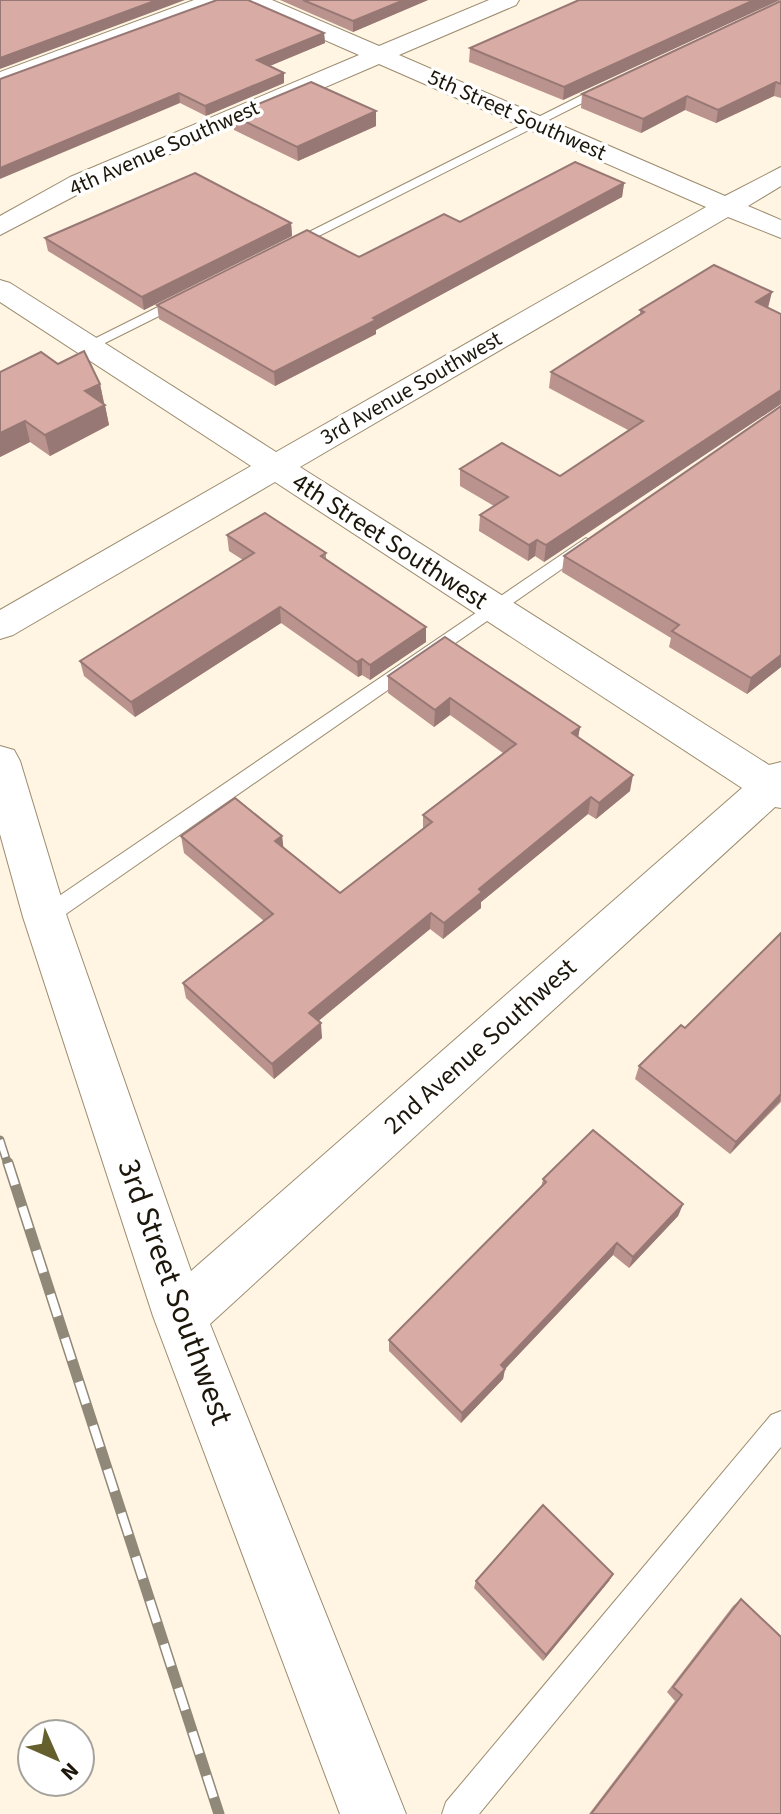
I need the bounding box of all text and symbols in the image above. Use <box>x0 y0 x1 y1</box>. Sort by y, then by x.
street label: 5th Street Southwest <box>423 61 612 169</box>
street label: 4th Avenue Southwest <box>64 91 265 204</box>
street label: 3rd Avenue Southwest <box>314 323 508 453</box>
street label: 4th Street Southwest <box>285 464 495 618</box>
street label: 2nd Avenue Southwest <box>376 949 585 1143</box>
street label: 3rd Street Southwest <box>106 1153 245 1432</box>
north arrow <box>16 1718 96 1798</box>
text: N <box>53 1755 86 1788</box>

